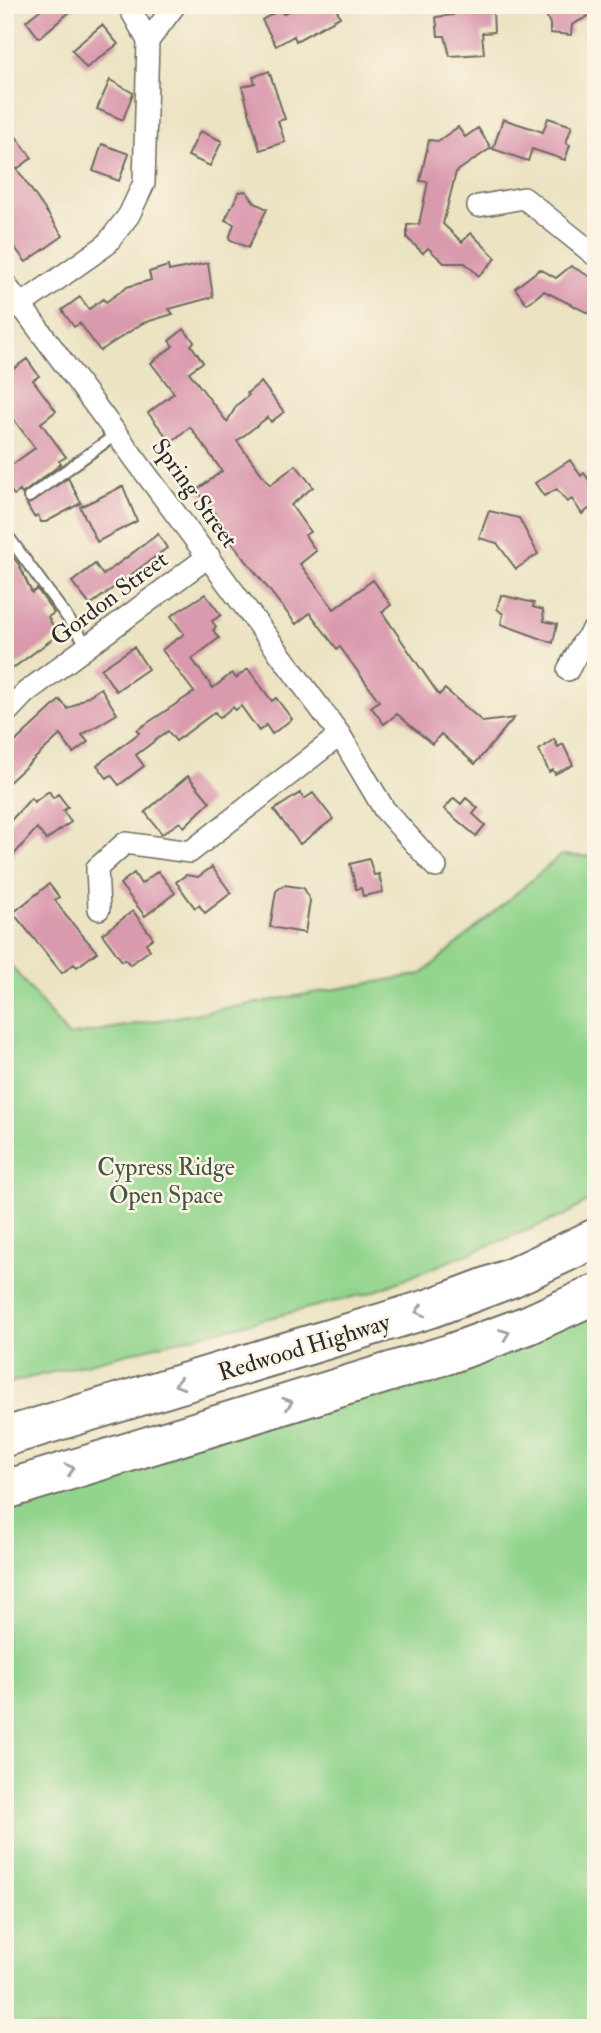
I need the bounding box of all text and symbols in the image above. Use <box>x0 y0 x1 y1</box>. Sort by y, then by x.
street label: Spring Street <box>144 432 245 554</box>
street label: Gordon Street <box>44 544 174 653</box>
park label: Cypress Ridge Open Space <box>97 1152 235 1211</box>
one-way arrow <box>414 1303 426 1318</box>
street label: Redwood Highway <box>214 1306 394 1388</box>
one-way arrow <box>498 1329 510 1343</box>
one-way arrow <box>173 1376 185 1390</box>
one-way arrow <box>282 1397 294 1412</box>
one-way arrow <box>64 1462 76 1477</box>

